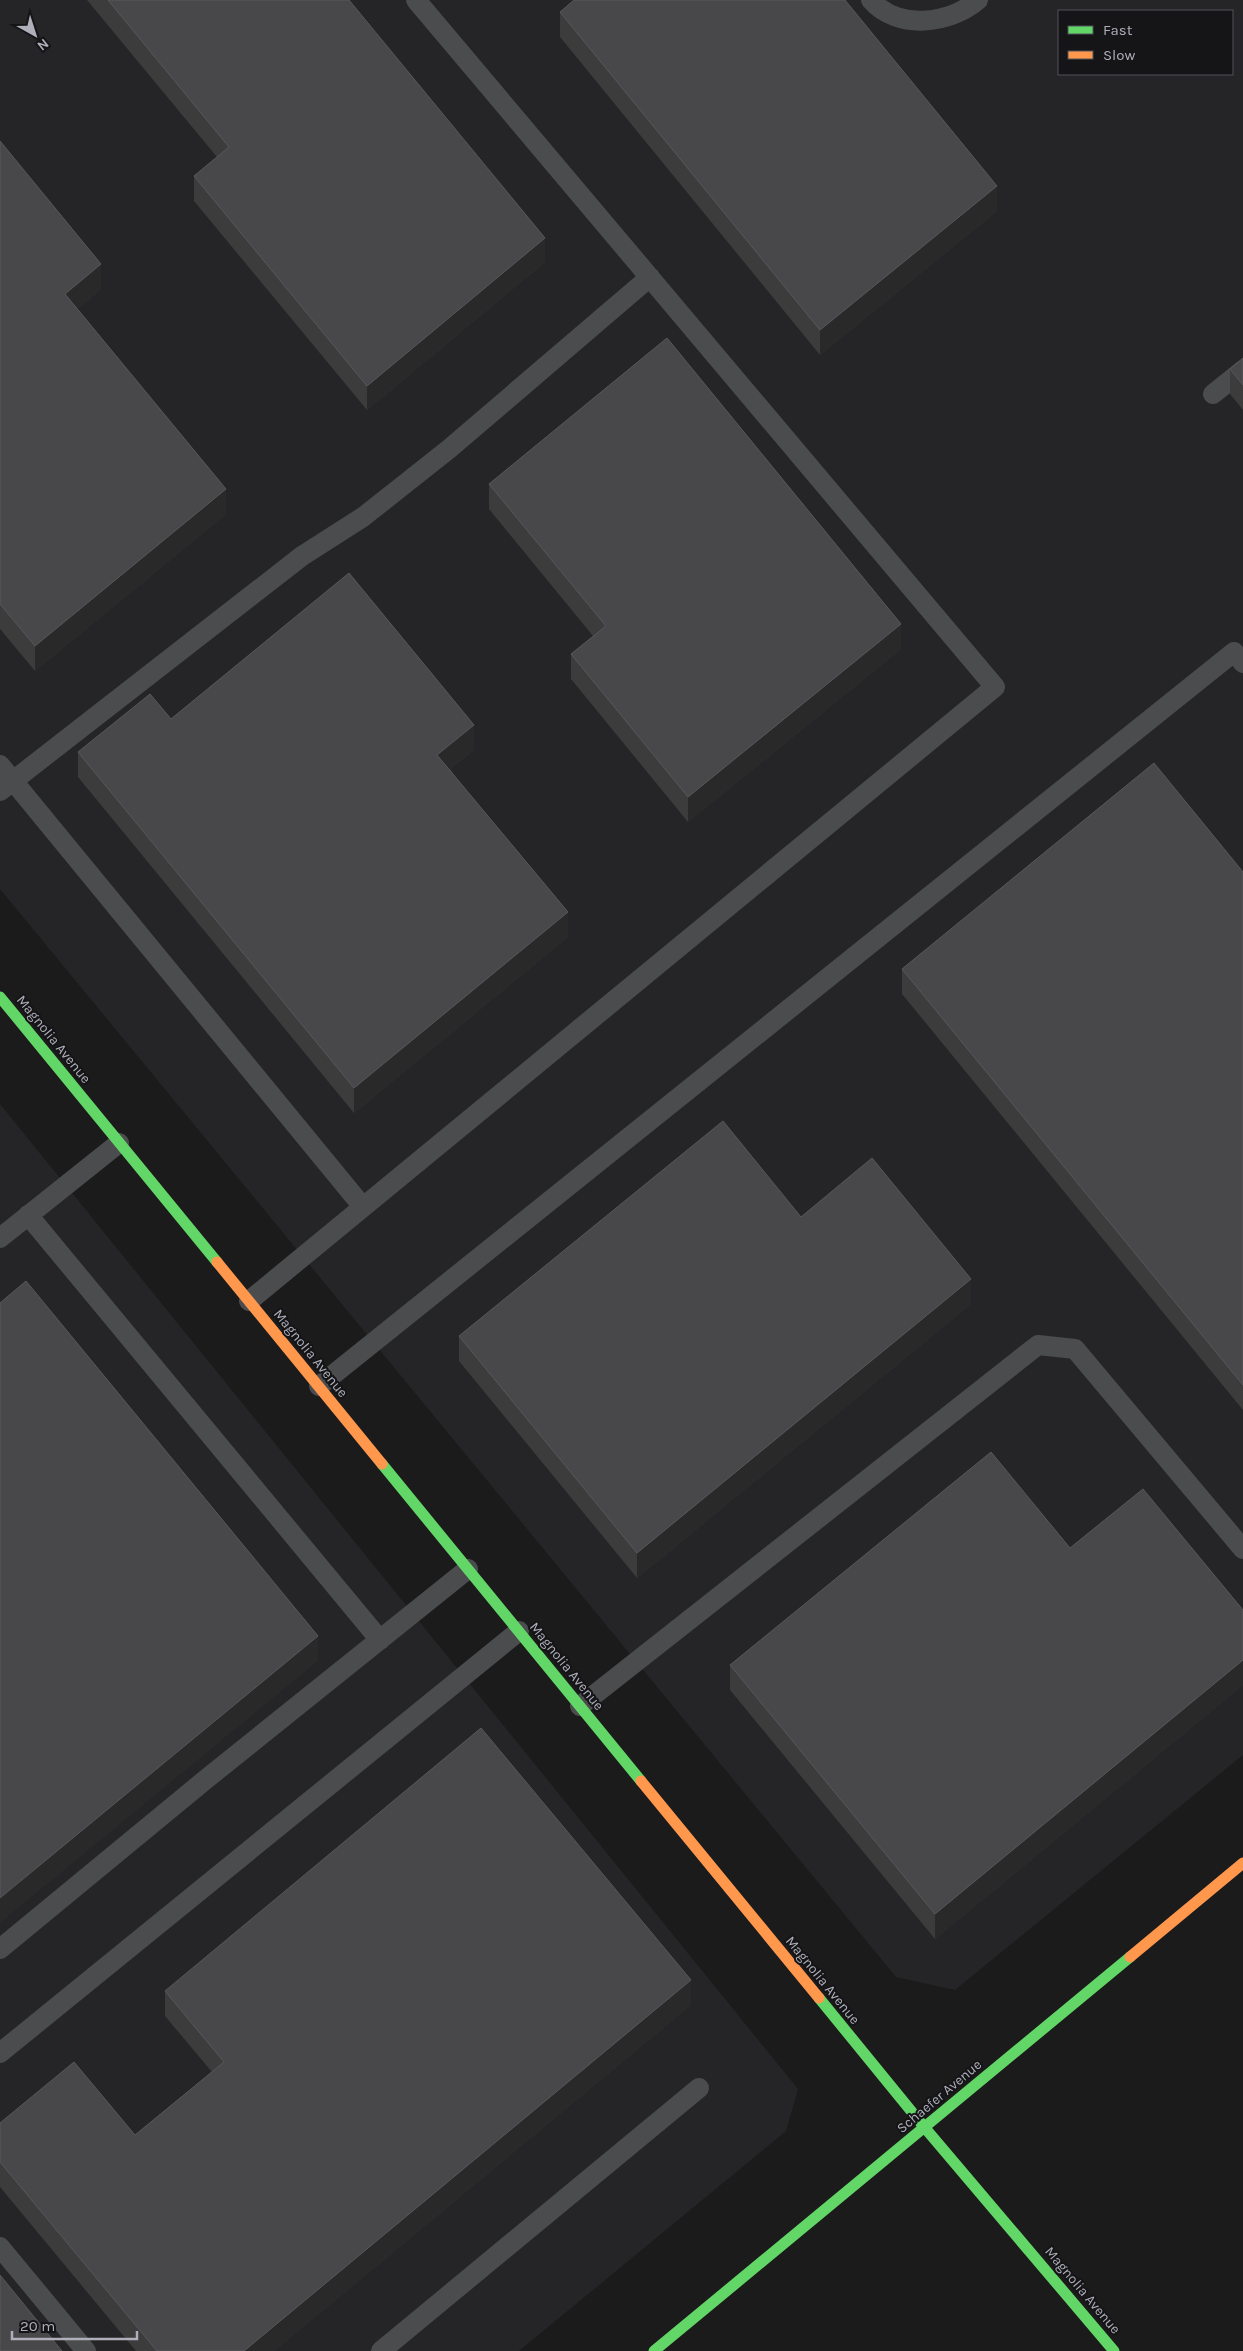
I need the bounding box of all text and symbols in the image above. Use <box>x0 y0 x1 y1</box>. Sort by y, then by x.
north arrow <box>10 10 60 60</box>
legend <box>1058 10 1233 75</box>
text: Fast <box>1103 21 1133 39</box>
text: N <box>34 35 52 54</box>
text: Slow <box>1103 46 1135 64</box>
street label: Magnolia Avenue <box>13 992 94 1087</box>
street label: Magnolia Avenue <box>270 1306 351 1401</box>
street label: Magnolia Avenue <box>526 1619 607 1714</box>
street label: Magnolia Avenue <box>782 1933 863 2028</box>
street label: Schaefer Avenue <box>893 2056 985 2137</box>
street label: Magnolia Avenue <box>1041 2243 1124 2337</box>
scale bar <box>12 2308 138 2340</box>
text: 20 m <box>20 2317 55 2335</box>

